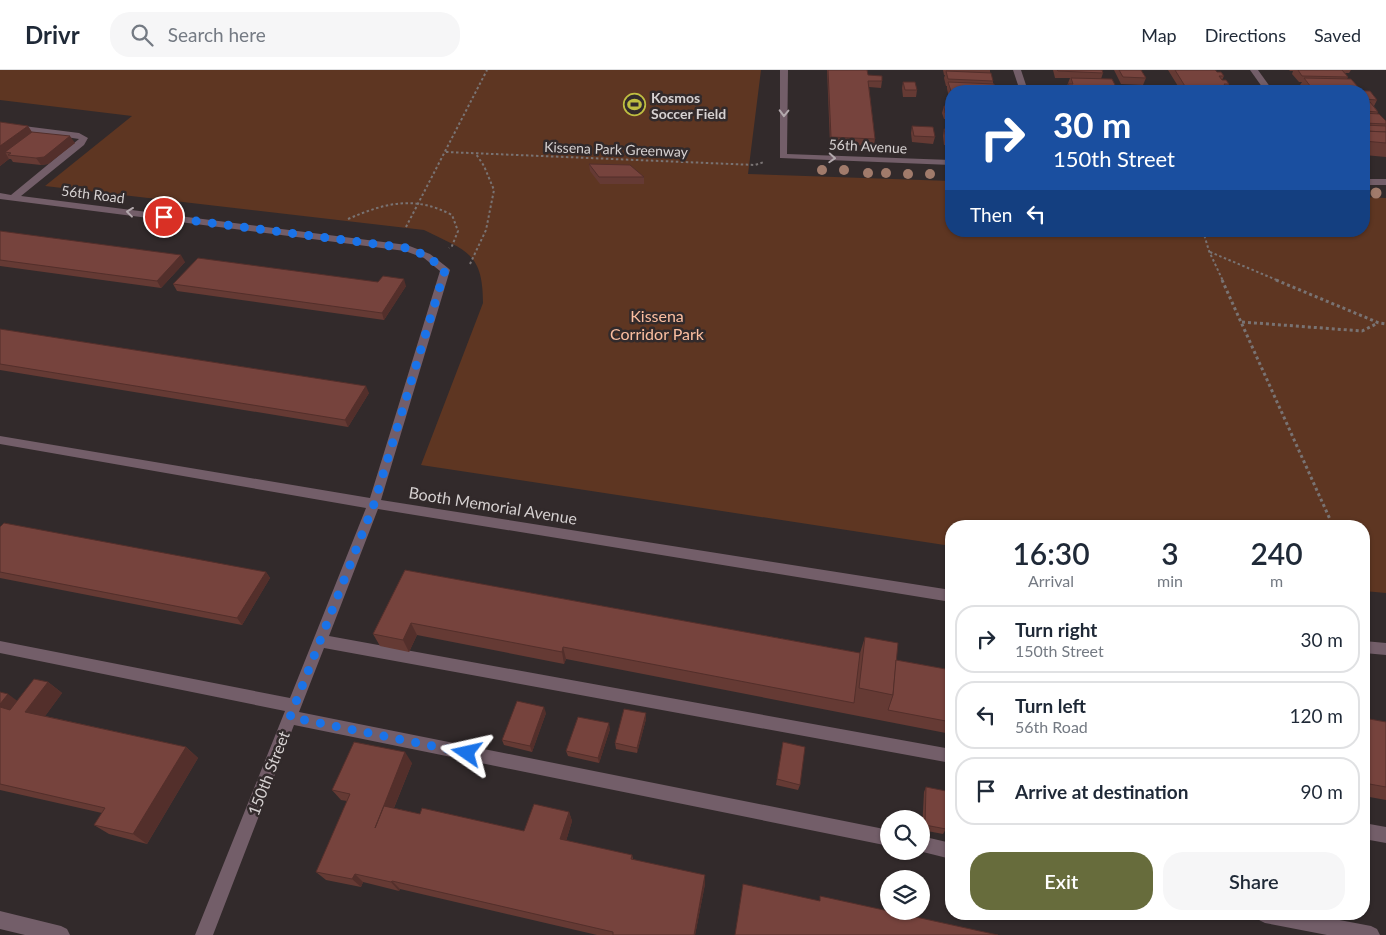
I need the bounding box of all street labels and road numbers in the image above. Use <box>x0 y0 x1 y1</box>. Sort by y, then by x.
street label: 56th Avenue <box>828 135 908 157</box>
street label: Kissena Park Greenway <box>544 138 689 160</box>
street label: 56th Road <box>60 182 126 206</box>
street label: Booth Memorial Avenue <box>407 482 579 528</box>
street label: 150th Street <box>243 728 293 818</box>

